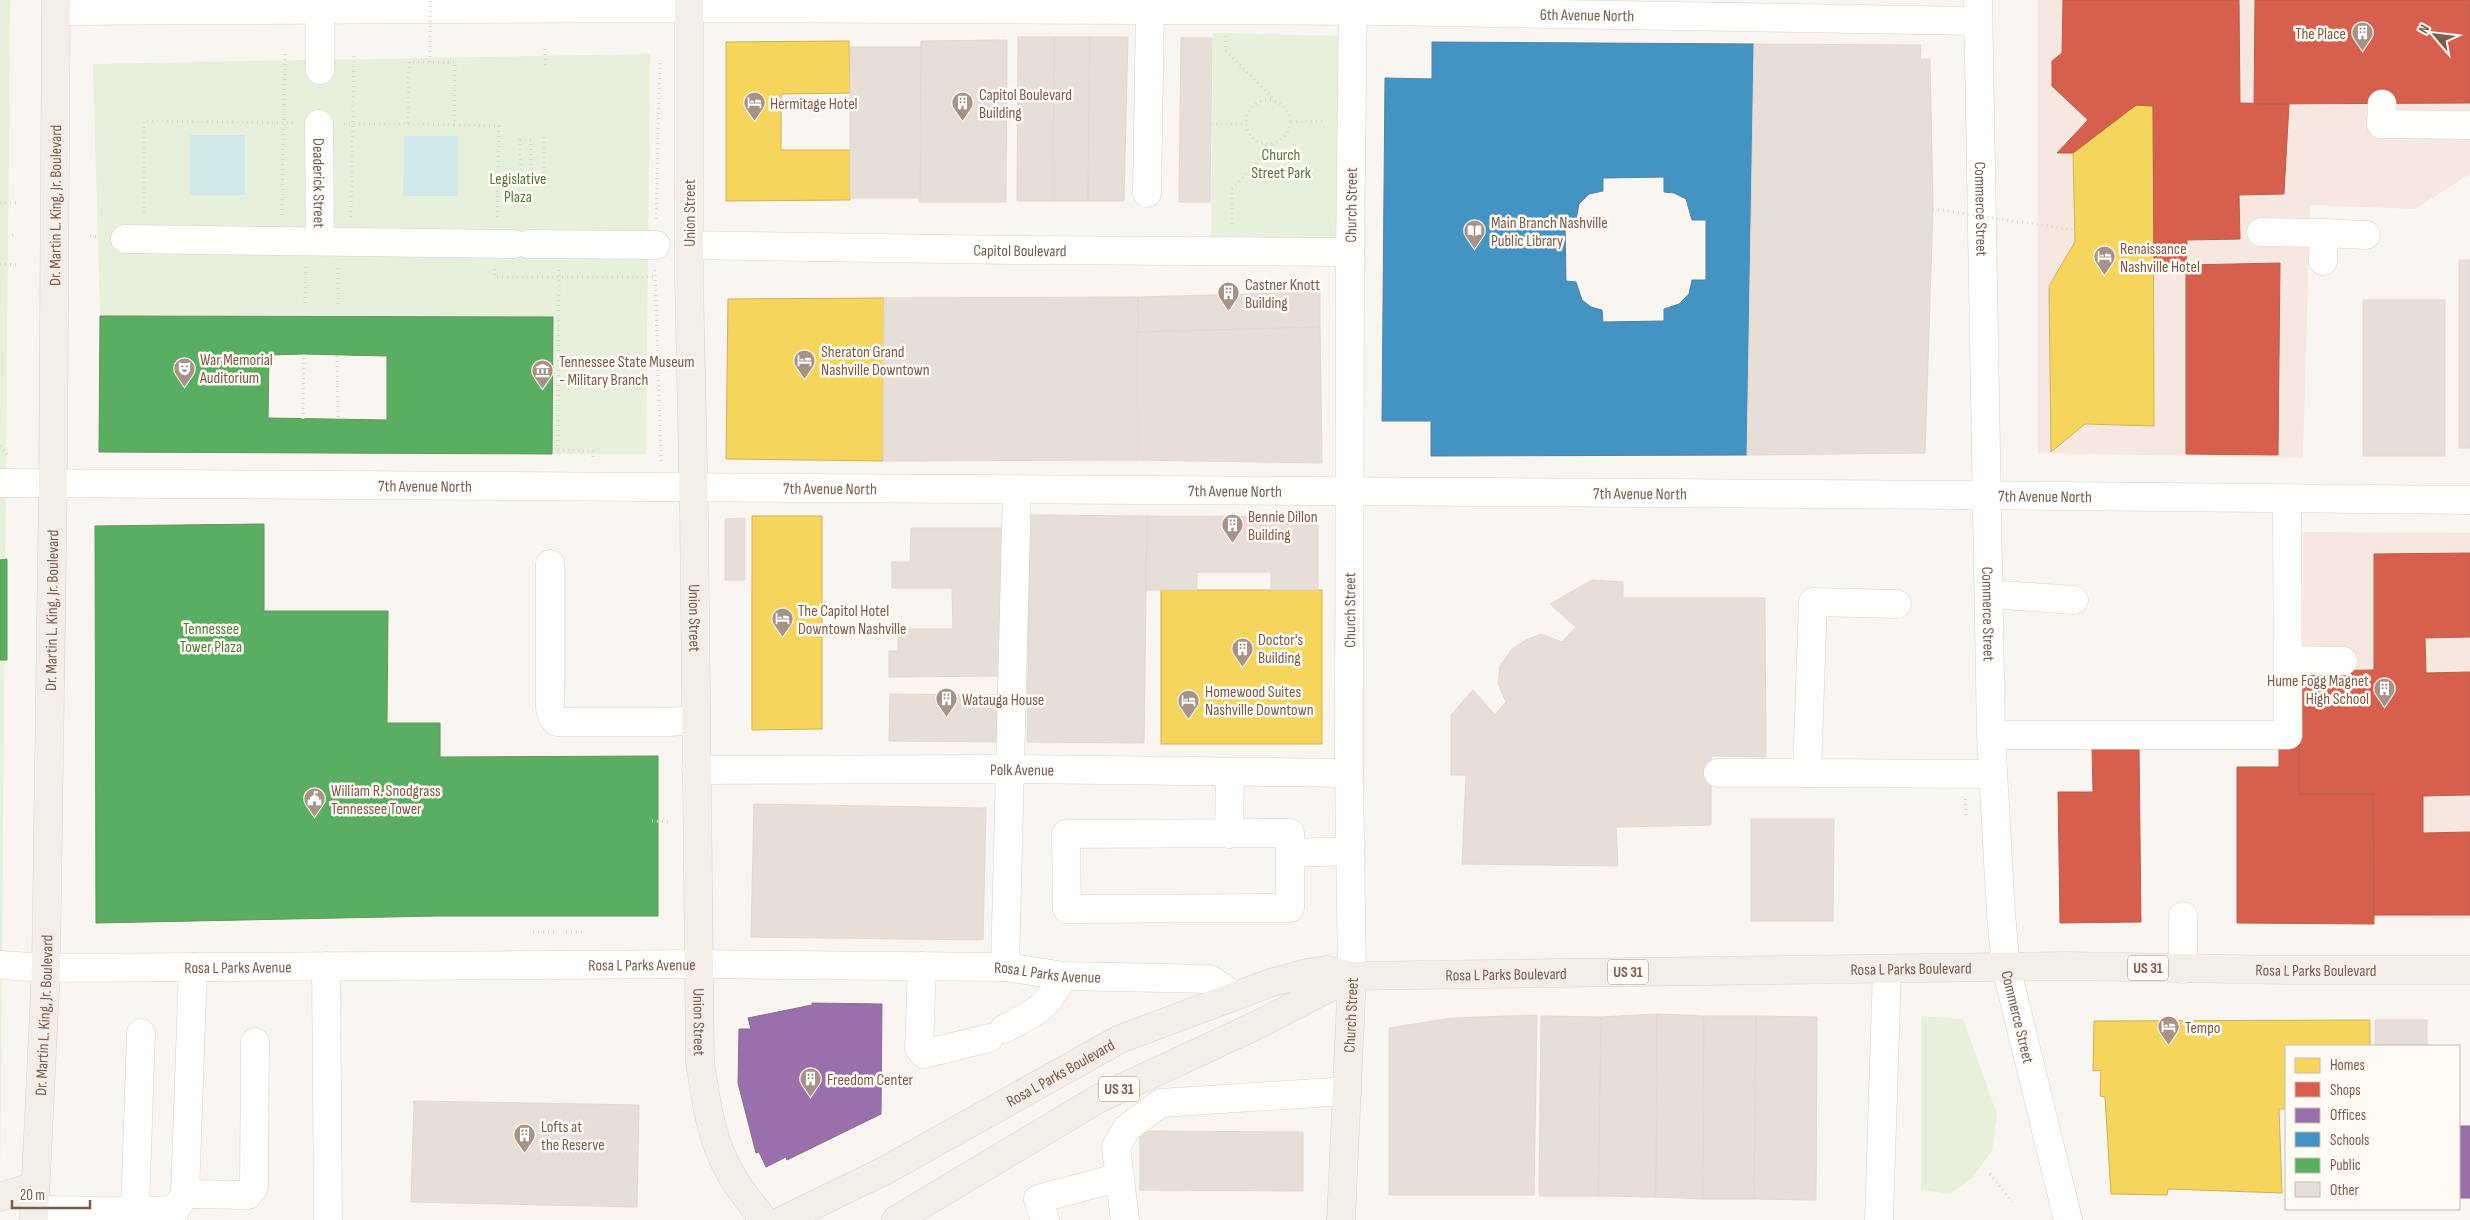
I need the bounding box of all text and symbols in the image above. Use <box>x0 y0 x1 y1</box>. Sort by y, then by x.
street label: 6th Avenue North <box>1540 6 1634 26</box>
north arrow <box>2410 10 2460 60</box>
building icon: The Place <box>2350 21 2374 52</box>
text: N <box>2415 22 2433 36</box>
place label: The Place <box>2295 25 2346 44</box>
place label: Capitol Boulevard Building <box>979 86 1072 123</box>
hotel icon: Hermitage Hotel <box>742 91 766 122</box>
building icon: Capitol Boulevard Building <box>951 91 975 122</box>
place label: Hermitage Hotel <box>770 95 858 114</box>
street label: Dr. Martin L. King, Jr. Boulevard <box>46 125 66 286</box>
street label: Deaderick Street <box>308 138 328 228</box>
park label: Church Street Park <box>1251 146 1311 183</box>
street label: Commerce Street <box>1970 161 1991 257</box>
street label: Church Street <box>1342 167 1362 243</box>
park label: Legislative Plaza <box>490 170 546 207</box>
street label: Union Street <box>681 179 700 247</box>
place label: Main Branch Nashville Public Library <box>1491 214 1608 251</box>
library icon: Main Branch Nashville Public Library <box>1463 219 1487 250</box>
place label: Renaissance Nashville Hotel <box>2120 240 2200 277</box>
street label: Capitol Boulevard <box>973 241 1067 261</box>
hotel icon: Renaissance Nashville Hotel <box>2092 245 2116 276</box>
place label: Castner Knott Building <box>1245 276 1320 313</box>
building icon: Castner Knott Building <box>1217 281 1241 312</box>
place label: Sheraton Grand Nashville Downtown <box>821 343 930 380</box>
hotel icon: Sheraton Grand Nashville Downtown <box>793 348 817 379</box>
place label: War Memorial Auditorium <box>199 351 273 388</box>
place label: Tennessee State Museum - Military Branch <box>559 353 695 390</box>
theatre icon: War Memorial Auditorium <box>172 356 196 387</box>
museum icon: Tennessee State Museum - Military Branch <box>531 358 555 389</box>
street label: 7th Avenue North <box>378 477 472 497</box>
street label: 7th Avenue North <box>783 480 877 499</box>
street label: 7th Avenue North <box>1188 482 1282 502</box>
street label: 7th Avenue North <box>1593 485 1687 504</box>
street label: 7th Avenue North <box>1998 487 2092 507</box>
place label: Bennie Dillon Building <box>1248 508 1318 545</box>
building icon: Bennie Dillon Building <box>1220 513 1244 544</box>
street label: Dr. Martin L. King, Jr. Boulevard <box>42 530 63 691</box>
street label: Commerce Street <box>1977 566 1998 662</box>
street label: Church Street <box>1341 572 1360 648</box>
street label: Union Street <box>684 584 704 652</box>
place label: The Capitol Hotel Downtown Nashville <box>798 602 907 639</box>
hotel icon: The Capitol Hotel Downtown Nashville <box>770 607 794 638</box>
park label: Tennessee Tower Plaza <box>180 620 242 657</box>
place label: Doctor's Building <box>1258 631 1303 668</box>
building icon: Doctor's Building <box>1230 636 1254 667</box>
place label: Hume Fogg Magnet High School <box>2267 672 2369 709</box>
building icon: Hume Fogg Magnet High School <box>2373 677 2397 708</box>
place label: Homewood Suites Nashville Downtown <box>1205 683 1314 720</box>
building icon: Watauga House <box>934 687 958 718</box>
hotel icon: Homewood Suites Nashville Downtown <box>1177 688 1201 719</box>
place label: Watauga House <box>962 691 1044 710</box>
street label: Polk Avenue <box>990 761 1054 781</box>
place label: William R. Snodgrass Tennessee Tower <box>331 782 441 819</box>
public building icon: William R. Snodgrass Tennessee Tower <box>303 787 327 818</box>
street label: Dr. Martin L. King, Jr. Boulevard <box>32 935 57 1096</box>
street label: Rosa L Parks Avenue <box>588 956 696 976</box>
road number: US 31 <box>2128 956 2168 980</box>
street label: Rosa L Parks Avenue <box>184 958 292 978</box>
street label: Rosa L Parks Avenue <box>994 959 1101 988</box>
street label: Rosa L Parks Boulevard <box>1850 959 1972 980</box>
road number: US 31 <box>1608 960 1648 984</box>
street label: Rosa L Parks Boulevard <box>2255 961 2376 981</box>
street label: Rosa L Parks Boulevard <box>1445 965 1567 986</box>
street label: Commerce Street <box>1996 969 2037 1066</box>
street label: Church Street <box>1341 977 1363 1053</box>
street label: Union Street <box>688 988 708 1056</box>
hotel icon: Tempo <box>2157 1015 2181 1046</box>
place label: Tempo <box>2185 1019 2220 1038</box>
street label: Rosa L Parks Boulevard <box>1003 1036 1118 1112</box>
legend <box>2285 1045 2460 1210</box>
text: Homes <box>2330 1056 2365 1075</box>
building icon: Freedom Center <box>799 1067 823 1098</box>
place label: Freedom Center <box>827 1071 914 1090</box>
road number: US 31 <box>1099 1076 1139 1102</box>
text: Shops <box>2330 1081 2361 1100</box>
text: Offices <box>2330 1106 2366 1125</box>
place label: Lofts at the Reserve <box>541 1118 605 1155</box>
building icon: Lofts at the Reserve <box>513 1123 537 1154</box>
text: Schools <box>2330 1131 2369 1150</box>
text: Public <box>2330 1156 2361 1175</box>
scale bar <box>12 1178 90 1210</box>
text: Other <box>2330 1181 2359 1200</box>
text: 20 m <box>20 1186 45 1205</box>

